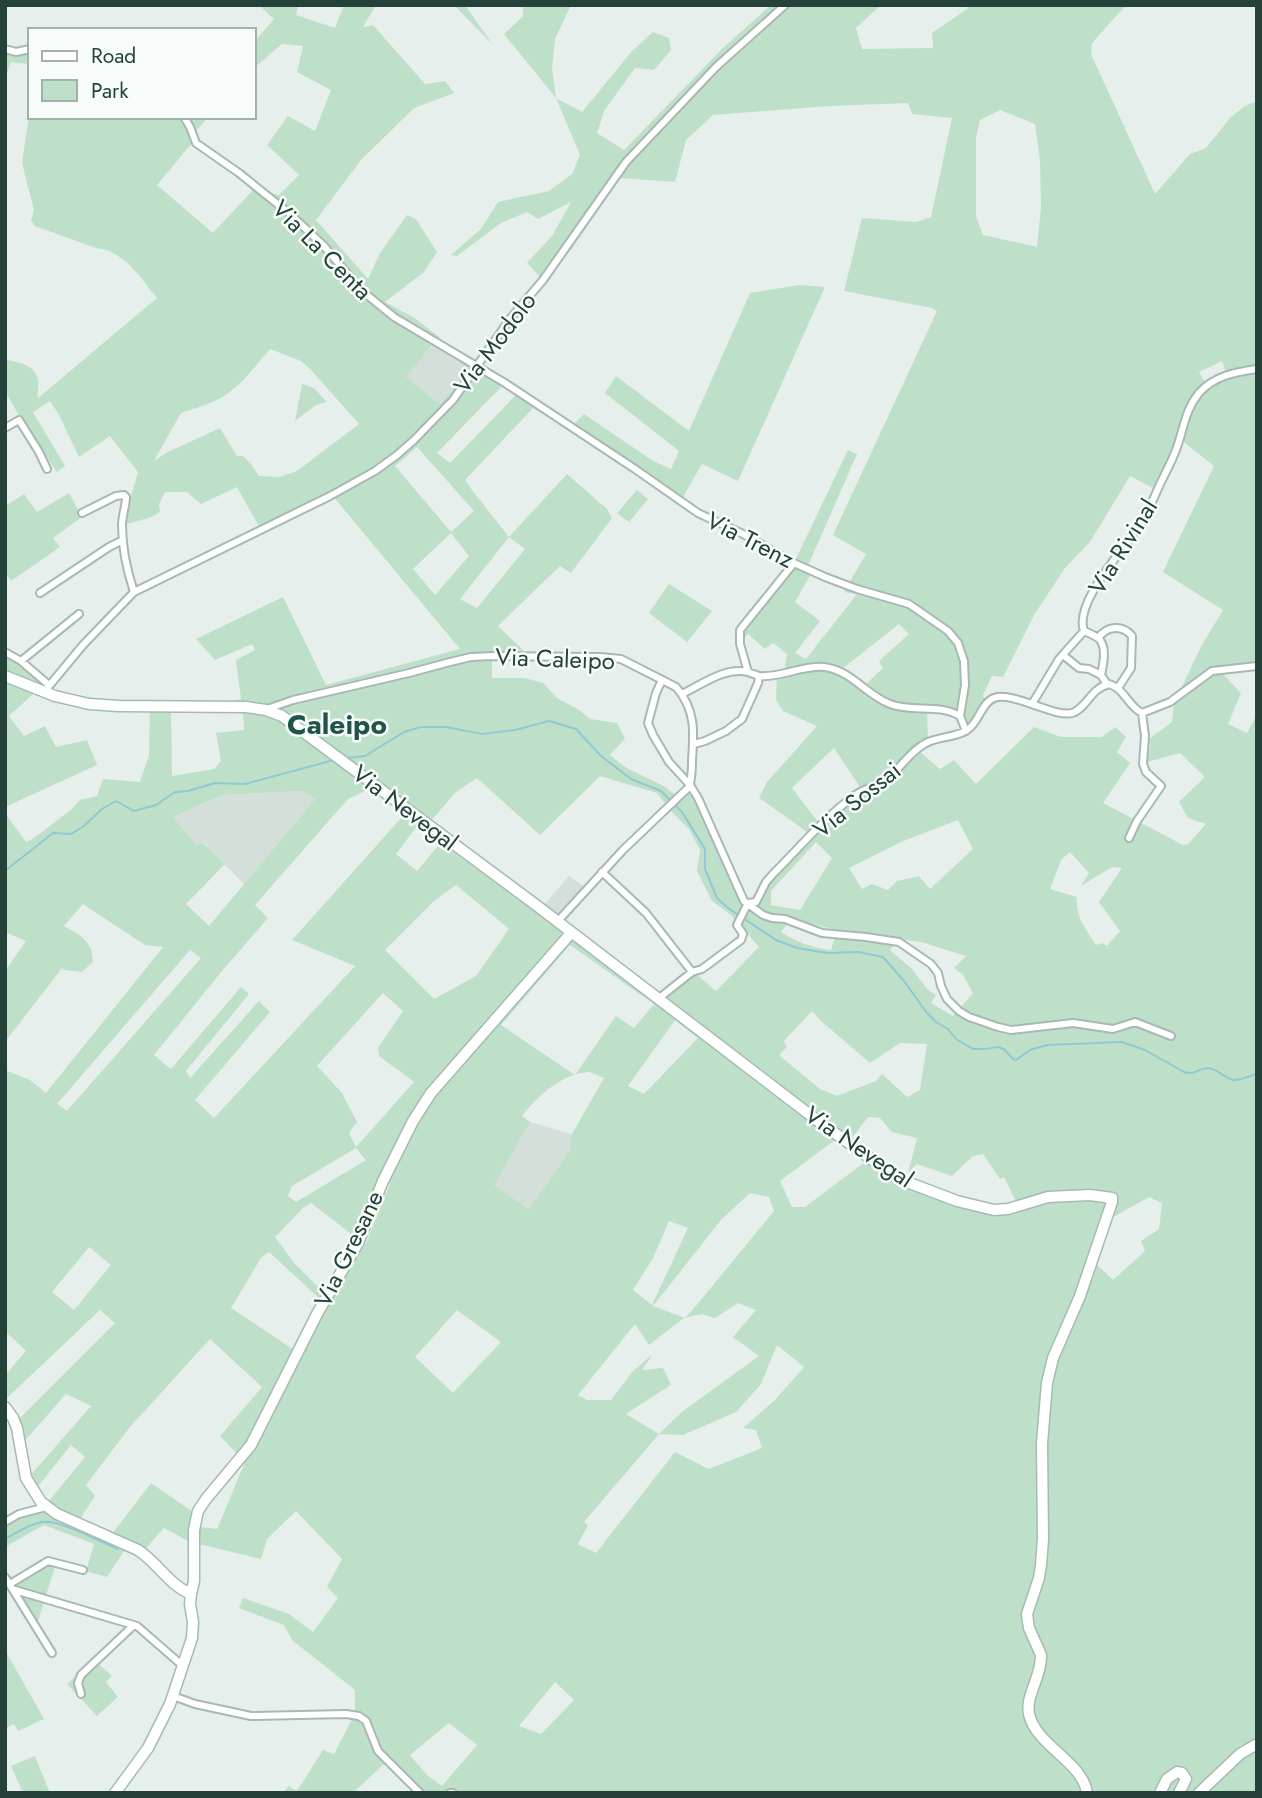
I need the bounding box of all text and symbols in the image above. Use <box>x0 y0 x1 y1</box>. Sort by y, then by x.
legend <box>28 28 256 119</box>
text: Road <box>91 41 136 71</box>
text: Park <box>91 76 129 106</box>
street label: Via La Centa <box>264 192 380 308</box>
street label: Via Modolo <box>445 285 544 401</box>
street label: Via Rivinal <box>1079 492 1166 601</box>
street label: Via Trenz <box>700 503 800 576</box>
street label: Via Caleipo <box>495 639 615 678</box>
district label: Caleipo <box>287 704 387 745</box>
street label: Via Sossai <box>805 753 908 846</box>
street label: Via Nevegal <box>345 756 466 859</box>
street label: Via Nevegal <box>798 1097 921 1196</box>
street label: Via Gresane <box>305 1185 392 1313</box>

